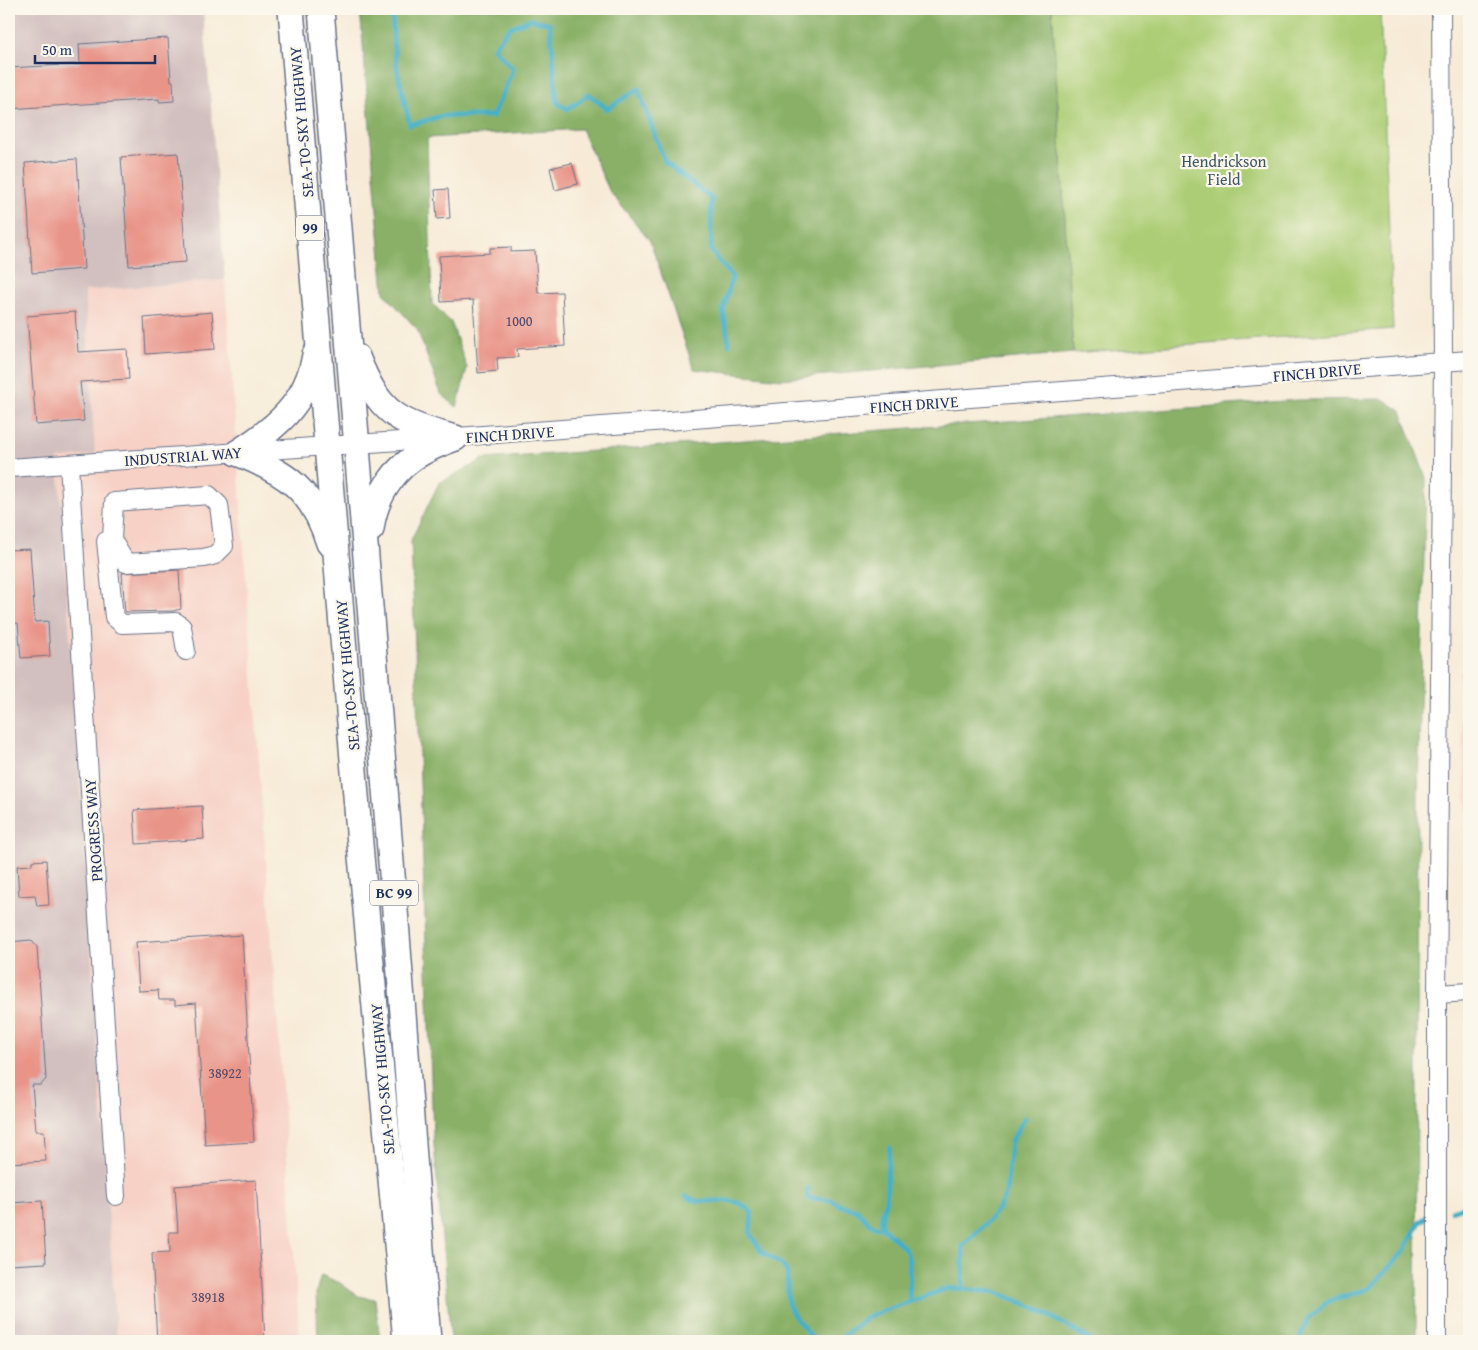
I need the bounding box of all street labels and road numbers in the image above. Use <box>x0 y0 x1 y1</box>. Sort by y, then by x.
street label: SEA-TO-SKY HIGHWAY <box>282 45 320 199</box>
road number: 99 <box>296 216 324 240</box>
street label: FINCH DRIVE <box>1272 356 1362 388</box>
street label: FINCH DRIVE <box>869 389 959 419</box>
street label: FINCH DRIVE <box>465 419 555 449</box>
street label: INDUSTRIAL WAY <box>123 440 243 472</box>
street label: SEA-TO-SKY HIGHWAY <box>328 598 366 752</box>
street label: PROGRESS WAY <box>77 777 109 883</box>
road number: BC 99 <box>370 880 418 906</box>
street label: SEA-TO-SKY HIGHWAY <box>363 1002 401 1156</box>

